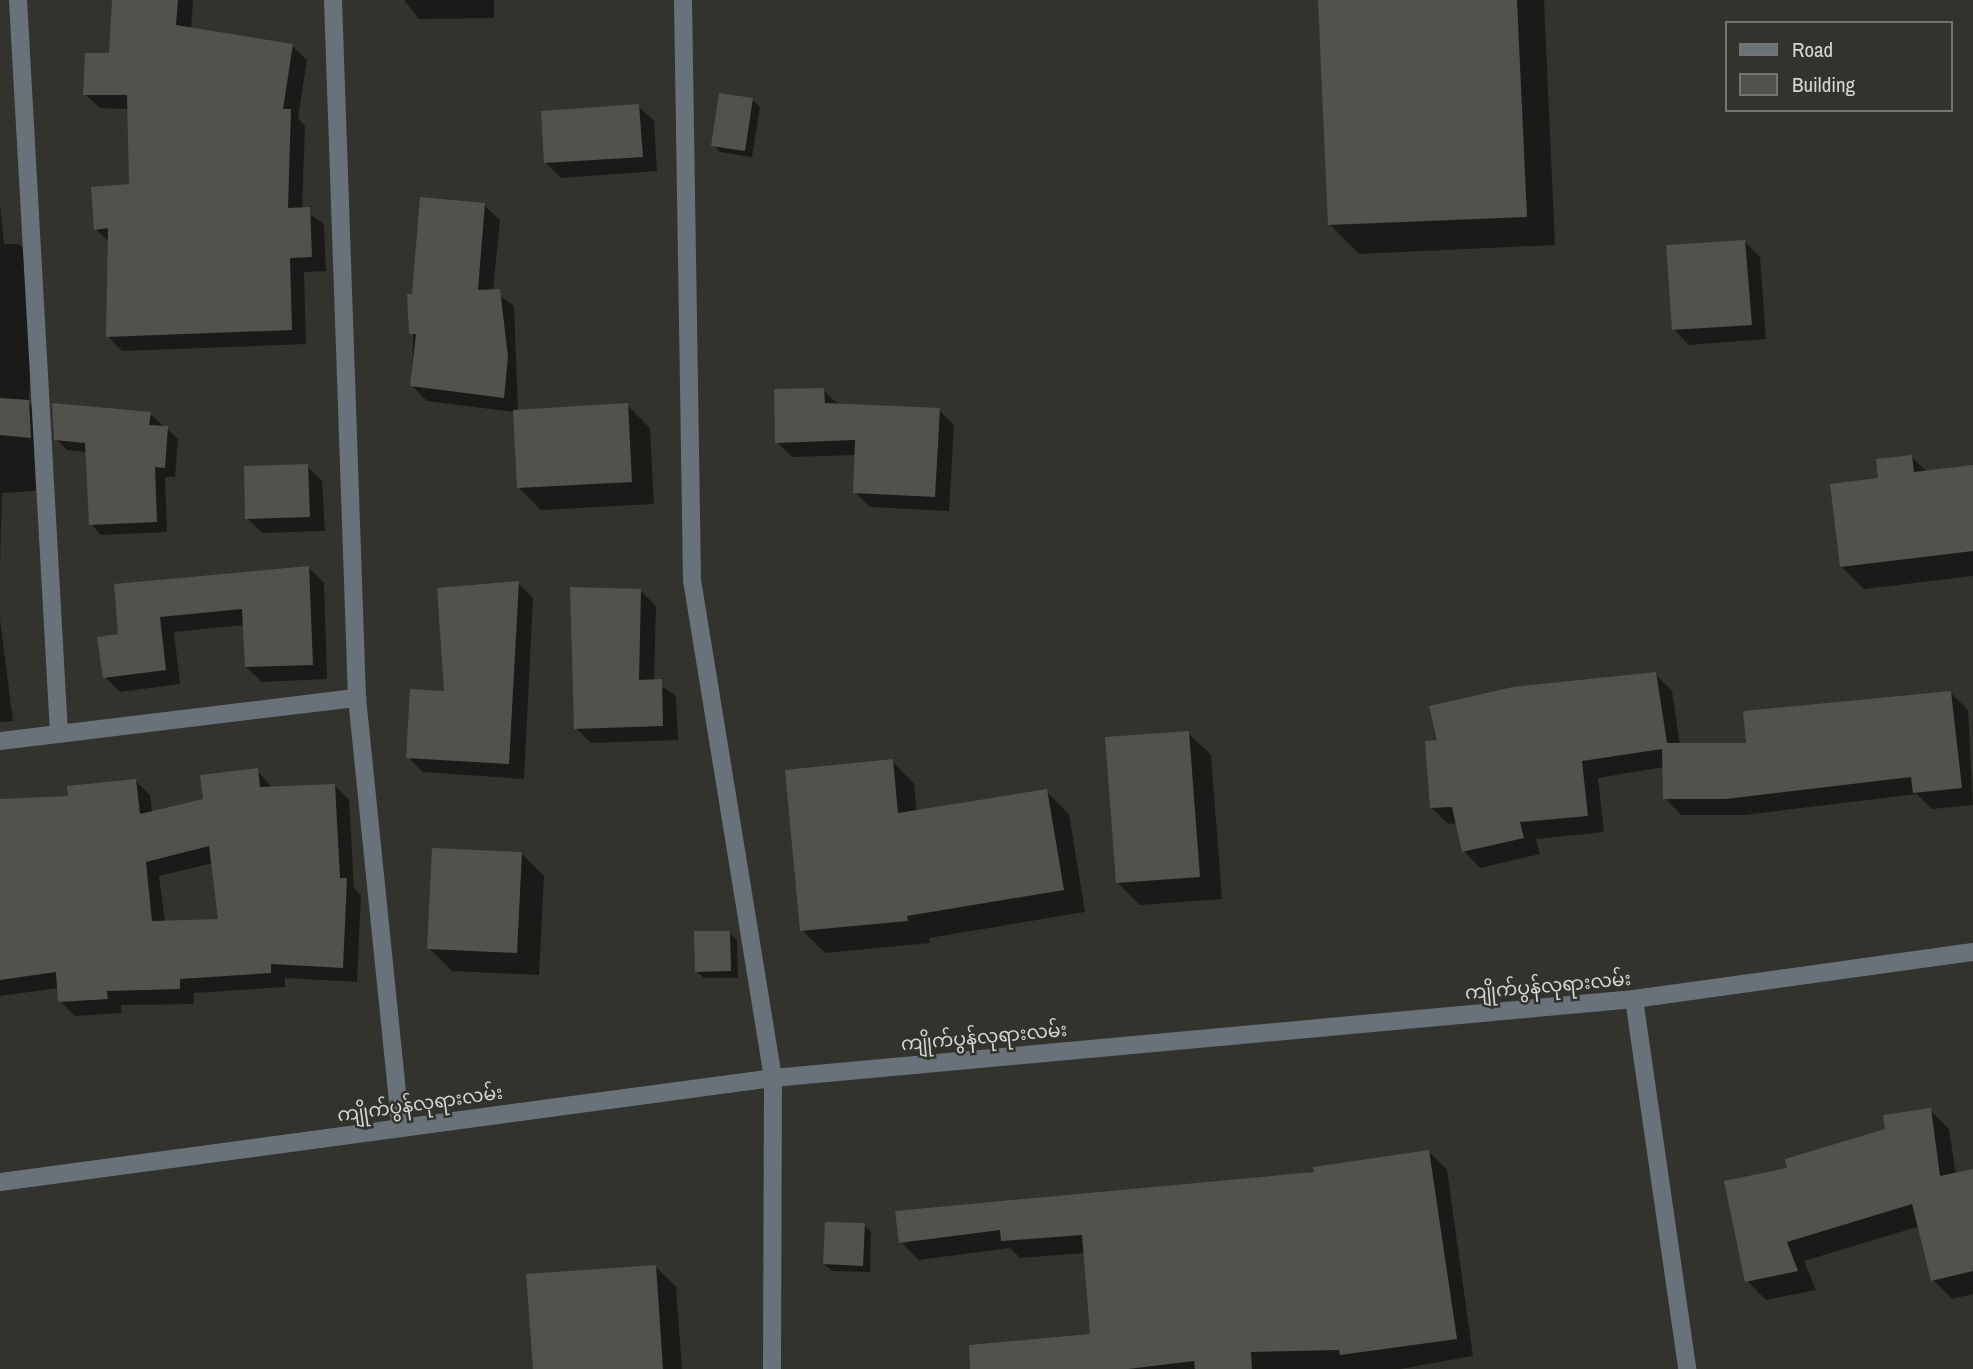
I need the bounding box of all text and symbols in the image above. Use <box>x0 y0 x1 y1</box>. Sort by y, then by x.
legend <box>1724 21 1952 112</box>
text: Road <box>1792 35 1833 64</box>
text: Building <box>1792 70 1855 99</box>
street label: ကျိုက်ပွန်လုရားလမ်း <box>1464 967 1632 1005</box>
street label: ကျိုက်ပွန်လုရားလမ်း <box>900 1018 1068 1056</box>
street label: ကျိုက်ပွန်လုရားလမ်း <box>336 1081 504 1127</box>

